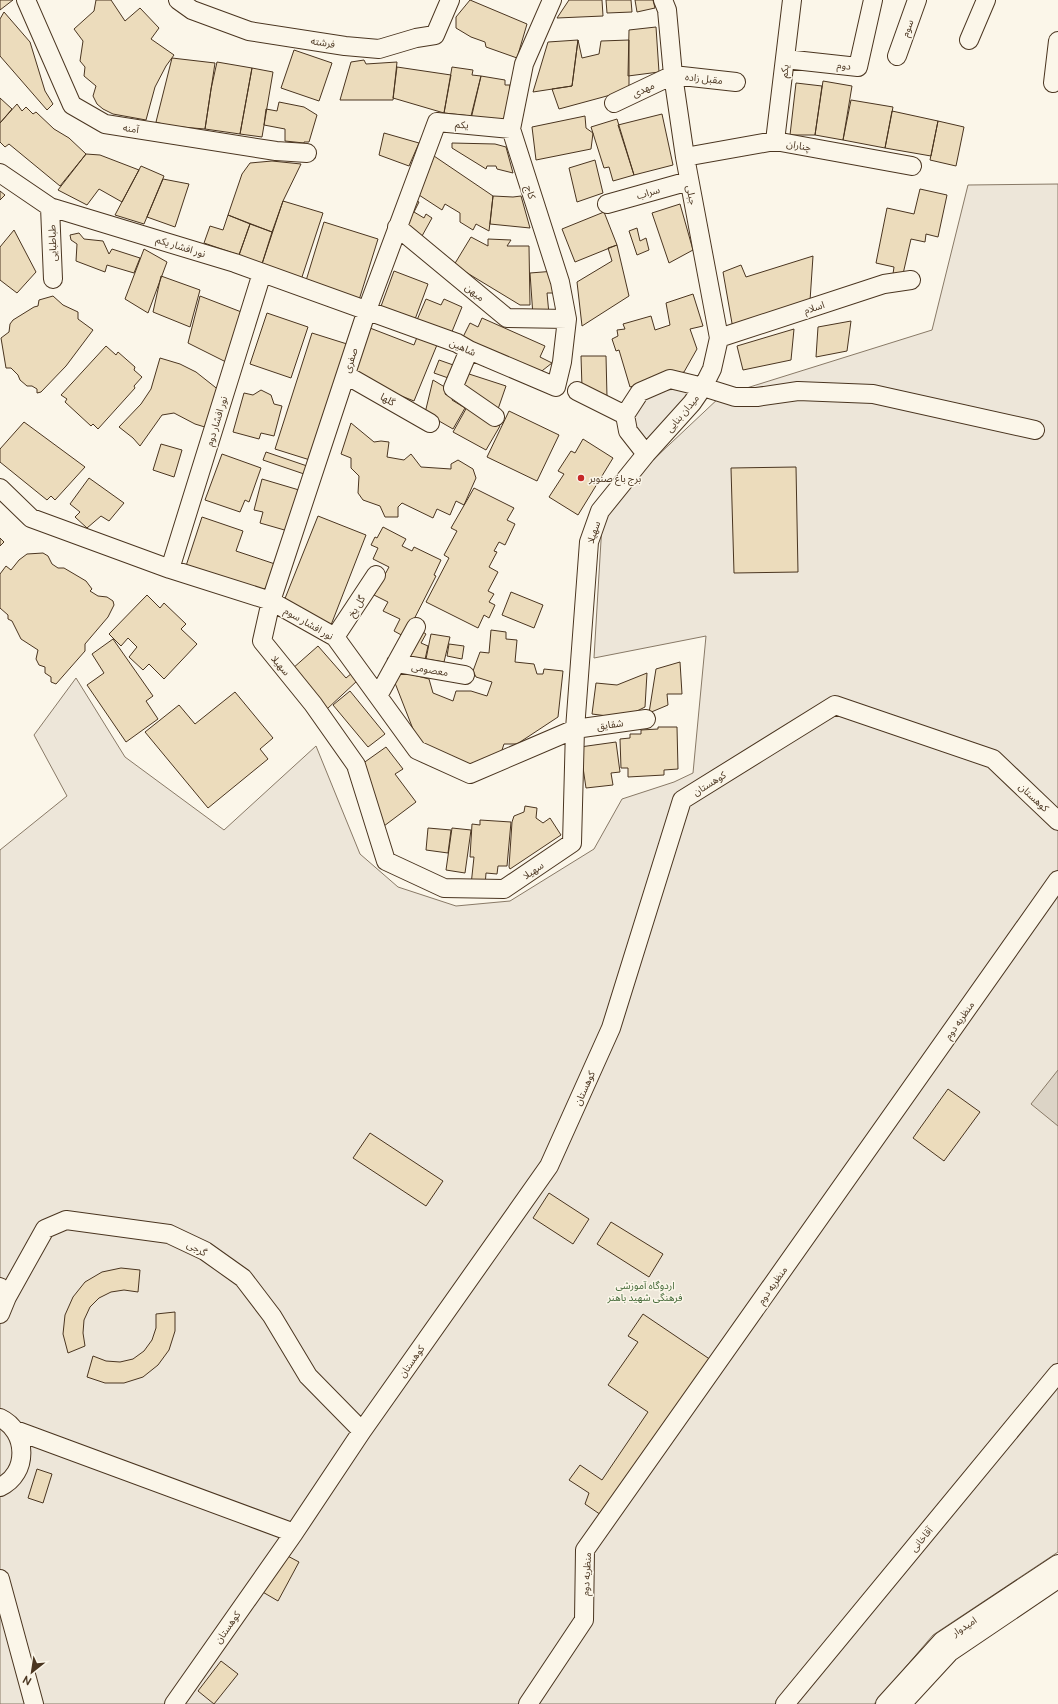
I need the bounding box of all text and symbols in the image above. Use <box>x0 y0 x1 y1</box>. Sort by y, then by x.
street label: سوم <box>899 18 918 39</box>
street label: فرشته <box>310 35 336 51</box>
street label: دوم <box>836 59 852 75</box>
street label: یکم <box>778 64 793 79</box>
street label: مقبل زاده <box>684 71 723 87</box>
street label: مهدی <box>630 80 656 99</box>
street label: یکم <box>454 118 469 133</box>
street label: آمنه <box>122 122 141 135</box>
street label: چناران <box>786 138 812 154</box>
street label: کاج <box>521 184 538 202</box>
street label: سراب <box>635 184 662 202</box>
street label: جبلی <box>684 184 699 206</box>
street label: طباطبایی <box>46 224 59 261</box>
street label: نور افشار یکم <box>154 234 207 261</box>
street label: میهن <box>463 281 486 303</box>
street label: اسلام <box>802 299 827 319</box>
street label: شاهین <box>448 337 478 358</box>
street label: صفری <box>341 346 361 374</box>
street label: گلها <box>378 391 398 408</box>
street label: میدان بنایی <box>664 392 701 434</box>
street label: نور افشار دوم <box>204 395 232 448</box>
marker: برج باغ صنوبر <box>576 473 586 483</box>
place label: برج باغ صنوبر <box>588 473 641 486</box>
street label: سهیلا <box>585 520 602 545</box>
street label: گل یخ <box>346 593 369 620</box>
street label: نور افشار سوم <box>281 605 336 645</box>
street label: سهیلا <box>269 653 292 678</box>
street label: معصومی <box>410 661 449 679</box>
street label: شقایق <box>596 717 624 733</box>
street label: کوهستان <box>691 769 729 799</box>
street label: کوهستان <box>1016 781 1051 815</box>
street label: سهیلا <box>521 859 546 881</box>
street label: منظریه دوم <box>942 999 979 1043</box>
street label: کوهستان <box>572 1068 598 1108</box>
street label: گرجی <box>184 1239 209 1260</box>
street label: منظریه دوم <box>755 1264 792 1308</box>
park label: اردوگاه آموزشی فرهنگی شهید باهنر <box>607 1280 683 1304</box>
street label: کوهستان <box>396 1342 428 1380</box>
street label: آقاخانی <box>908 1524 935 1554</box>
street label: منظریه دوم <box>580 1552 596 1596</box>
street label: کوهستان <box>212 1608 244 1646</box>
street label: امیدوار <box>949 1614 979 1640</box>
north arrow <box>12 1652 52 1692</box>
text: N <box>20 1673 34 1688</box>

